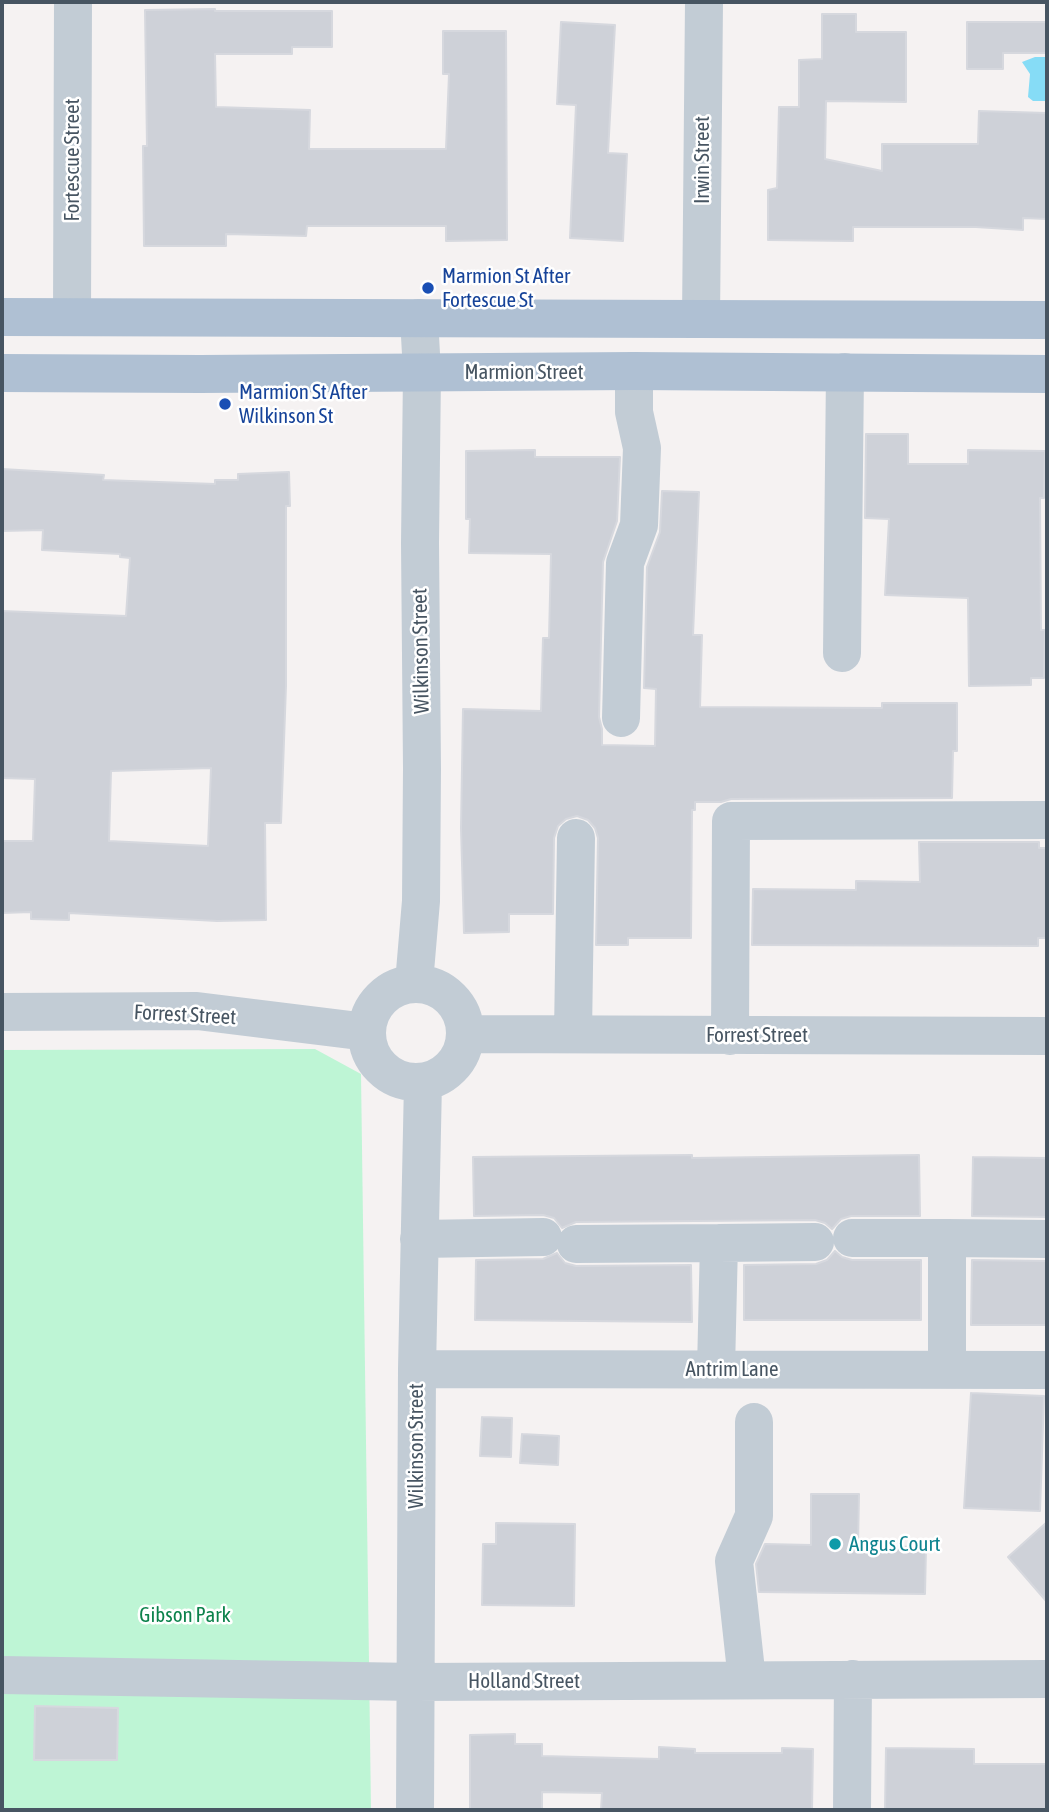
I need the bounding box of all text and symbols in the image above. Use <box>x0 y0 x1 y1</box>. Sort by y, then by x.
street label: Fortescue Street <box>59 98 85 222</box>
street label: Irwin Street <box>689 116 715 204</box>
place label: Marmion St After Fortescue St <box>442 263 570 313</box>
marker: Marmion St After Fortescue St <box>420 280 436 296</box>
street label: Marmion Street <box>465 359 583 385</box>
place label: Marmion St After Wilkinson St <box>239 379 367 429</box>
marker: Marmion St After Wilkinson St <box>217 396 233 412</box>
street label: Wilkinson Street <box>407 588 435 714</box>
street label: Forrest Street <box>133 1000 237 1030</box>
street label: Forrest Street <box>706 1022 808 1048</box>
street label: Antrim Lane <box>685 1356 779 1382</box>
street label: Wilkinson Street <box>403 1383 429 1509</box>
place label: Angus Court <box>849 1531 940 1557</box>
marker: Angus Court <box>827 1536 843 1552</box>
park label: Gibson Park <box>139 1602 231 1628</box>
street label: Holland Street <box>468 1668 580 1694</box>

